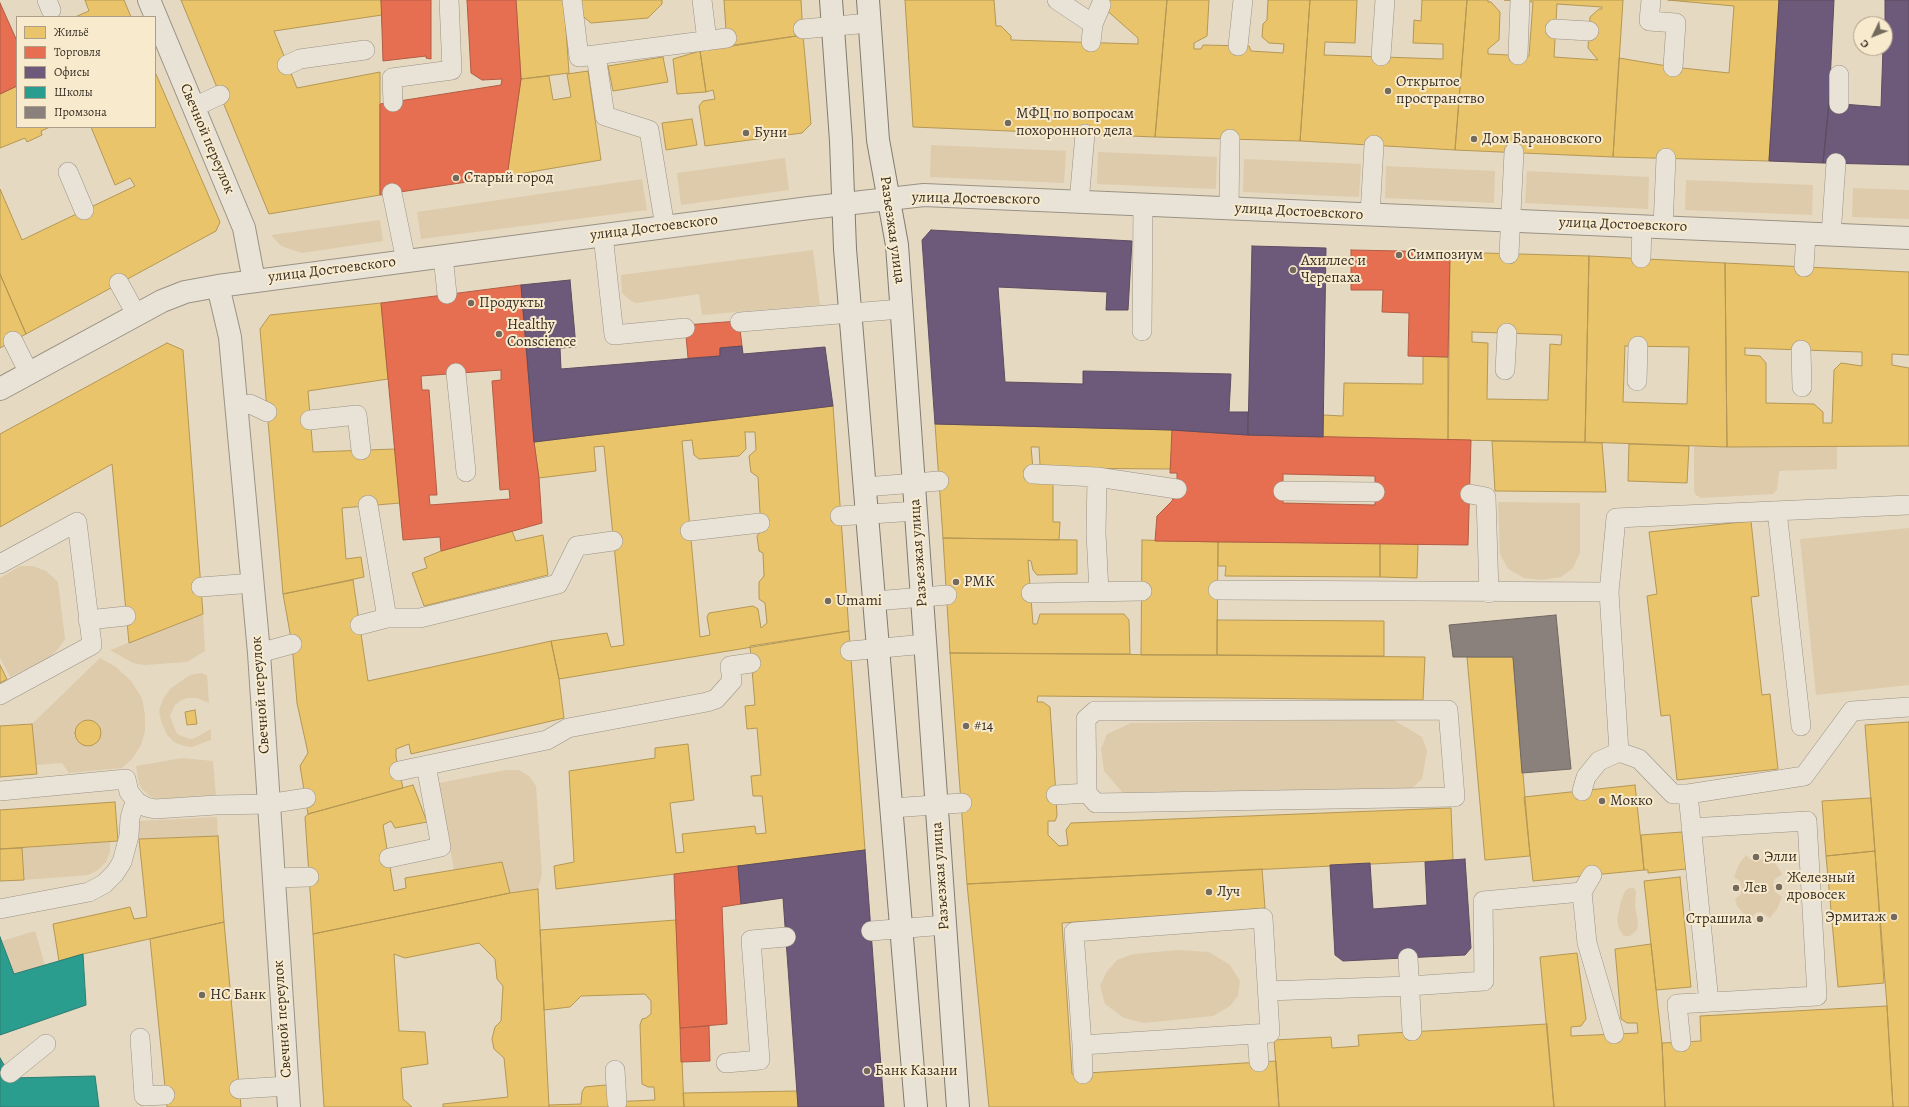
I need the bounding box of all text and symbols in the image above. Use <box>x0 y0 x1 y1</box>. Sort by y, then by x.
legend <box>16 16 156 128</box>
north arrow <box>1853 16 1893 56</box>
text: Жильё <box>54 24 89 40</box>
text: С <box>1857 36 1872 51</box>
text: Торговля <box>54 44 101 60</box>
text: Офисы <box>54 64 90 80</box>
place label: Открытое пространство <box>1396 73 1485 108</box>
street label: Свечной переулок <box>176 81 238 197</box>
text: Школы <box>54 84 93 100</box>
marker: Открытое пространство <box>1383 86 1393 96</box>
text: Промзона <box>54 104 107 120</box>
place label: МФЦ по вопросам похоронного дела <box>1016 105 1134 140</box>
marker: МФЦ по вопросам похоронного дела <box>1003 118 1013 128</box>
place label: Буни <box>754 124 787 142</box>
marker: Буни <box>741 128 751 138</box>
place label: Дом Барановского <box>1482 130 1602 148</box>
marker: Дом Барановского <box>1469 134 1479 144</box>
place label: Старый город <box>464 169 553 187</box>
marker: Старый город <box>451 173 461 183</box>
street label: Разъезжая улица <box>876 175 908 285</box>
street label: улица Достоевского <box>912 189 1040 209</box>
street label: улица Достоевского <box>1234 200 1364 224</box>
street label: улица Достоевского <box>589 211 719 245</box>
street label: улица Достоевского <box>1558 214 1688 236</box>
place label: Симпозиум <box>1407 246 1483 264</box>
marker: Симпозиум <box>1394 250 1404 260</box>
place label: Ахиллес и Черепаха <box>1301 252 1366 287</box>
street label: улица Достоевского <box>267 253 397 287</box>
marker: Ахиллес и Черепаха <box>1288 265 1298 275</box>
place label: Продукты <box>479 294 544 312</box>
marker: Продукты <box>466 298 476 308</box>
place label: Healthy Conscience <box>507 316 576 351</box>
marker: Healthy Conscience <box>494 329 504 339</box>
street label: Разъезжая улица <box>906 498 932 608</box>
place label: РМК <box>964 573 995 591</box>
marker: РМК <box>951 577 961 587</box>
place label: Umami <box>836 592 882 610</box>
marker: Umami <box>823 596 833 606</box>
street label: Свечной переулок <box>248 635 274 755</box>
place label: #14 <box>974 717 993 735</box>
marker: #14 <box>961 721 971 731</box>
place label: Мокко <box>1610 792 1653 810</box>
marker: Мокко <box>1597 796 1607 806</box>
street label: Разъезжая улица <box>928 821 954 931</box>
place label: Элли <box>1764 848 1797 866</box>
marker: Элли <box>1751 852 1761 862</box>
place label: Железный дровосек <box>1787 869 1855 904</box>
place label: Лев <box>1744 879 1767 897</box>
marker: Железный дровосек <box>1774 882 1784 892</box>
place label: Луч <box>1217 883 1240 901</box>
marker: Лев <box>1731 883 1741 893</box>
marker: Луч <box>1204 887 1214 897</box>
place label: Эрмитаж <box>1825 908 1886 926</box>
place label: Страшила <box>1686 910 1752 928</box>
marker: Эрмитаж <box>1889 912 1899 922</box>
marker: Страшила <box>1755 914 1765 924</box>
street label: Свечной переулок <box>270 959 296 1079</box>
place label: НС Банк <box>210 986 266 1004</box>
marker: НС Банк <box>197 990 207 1000</box>
place label: Банк Казани <box>875 1062 958 1080</box>
marker: Банк Казани <box>862 1066 872 1076</box>

